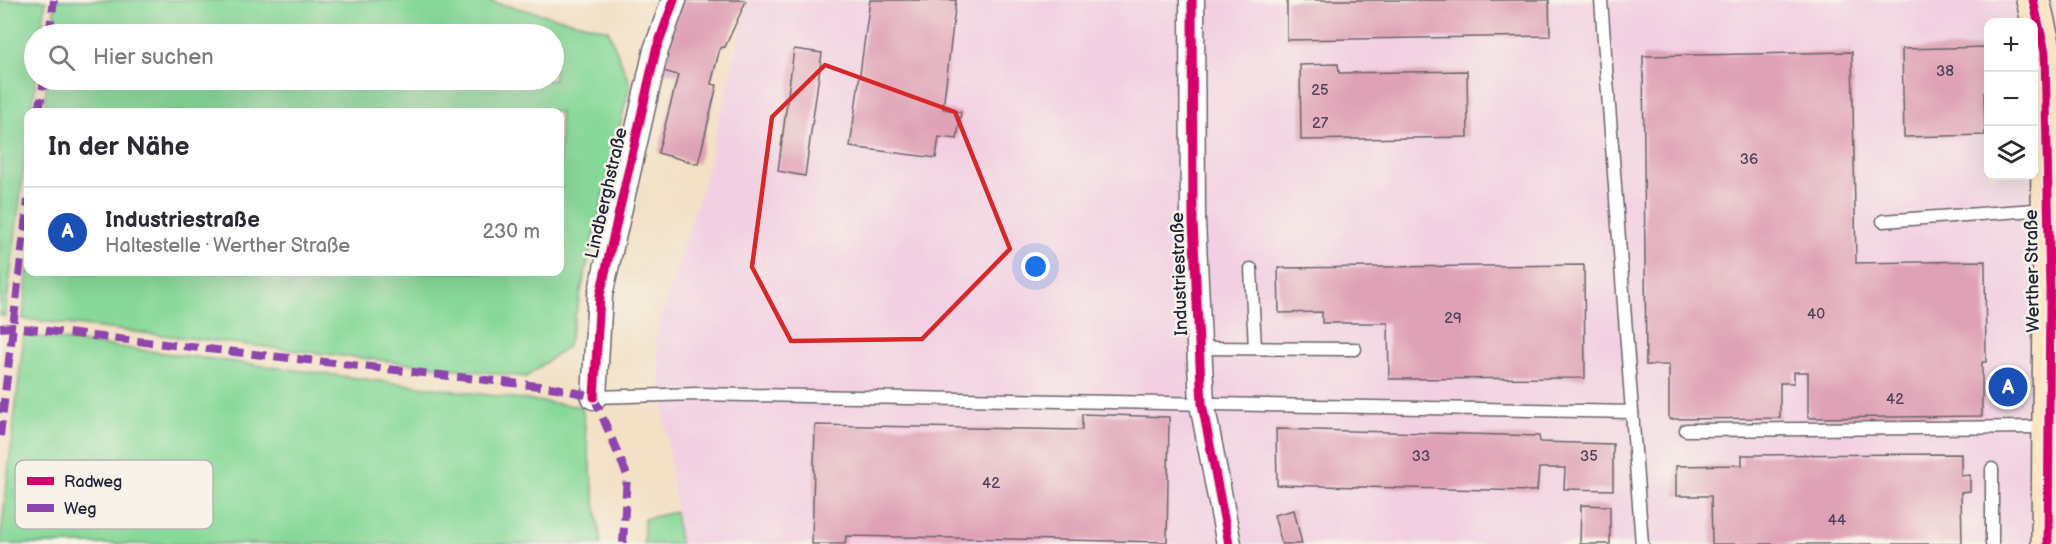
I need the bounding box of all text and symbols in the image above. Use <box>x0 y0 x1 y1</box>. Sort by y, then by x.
map controls <box>1984 18 2038 180</box>
button: + <box>1984 18 2038 72</box>
search box <box>24 24 564 90</box>
icon: search <box>45 41 78 74</box>
text: Hier suchen <box>93 44 214 71</box>
house number: 38 <box>1936 62 1954 81</box>
button: − <box>1984 72 2038 126</box>
house number: 25 <box>1311 81 1329 100</box>
house number: 27 <box>1312 114 1329 133</box>
street label: Lindberghstraße <box>581 125 632 261</box>
button: layers <box>1984 126 2038 180</box>
text: In der Nähe <box>48 132 190 163</box>
house number: 36 <box>1740 150 1758 169</box>
text: Industriestraße <box>105 207 260 234</box>
street label: Werther Straße <box>2021 209 2044 333</box>
street label: Industriestraße <box>1167 212 1192 336</box>
text: A <box>61 220 74 244</box>
text: 230 m <box>483 220 540 244</box>
text: Haltestelle · Werther Straße <box>105 234 350 258</box>
your location <box>1021 252 1050 281</box>
house number: 40 <box>1807 305 1825 324</box>
house number: 29 <box>1444 309 1462 328</box>
pin: A <box>1988 364 2028 410</box>
house number: 42 <box>1886 390 1904 409</box>
house number: 33 <box>1412 447 1430 466</box>
house number: 35 <box>1580 447 1598 466</box>
legend <box>15 460 213 529</box>
text: Radweg <box>64 473 122 492</box>
house number: 42 <box>982 474 1000 493</box>
text: Weg <box>64 500 96 519</box>
house number: 44 <box>1828 511 1846 530</box>

